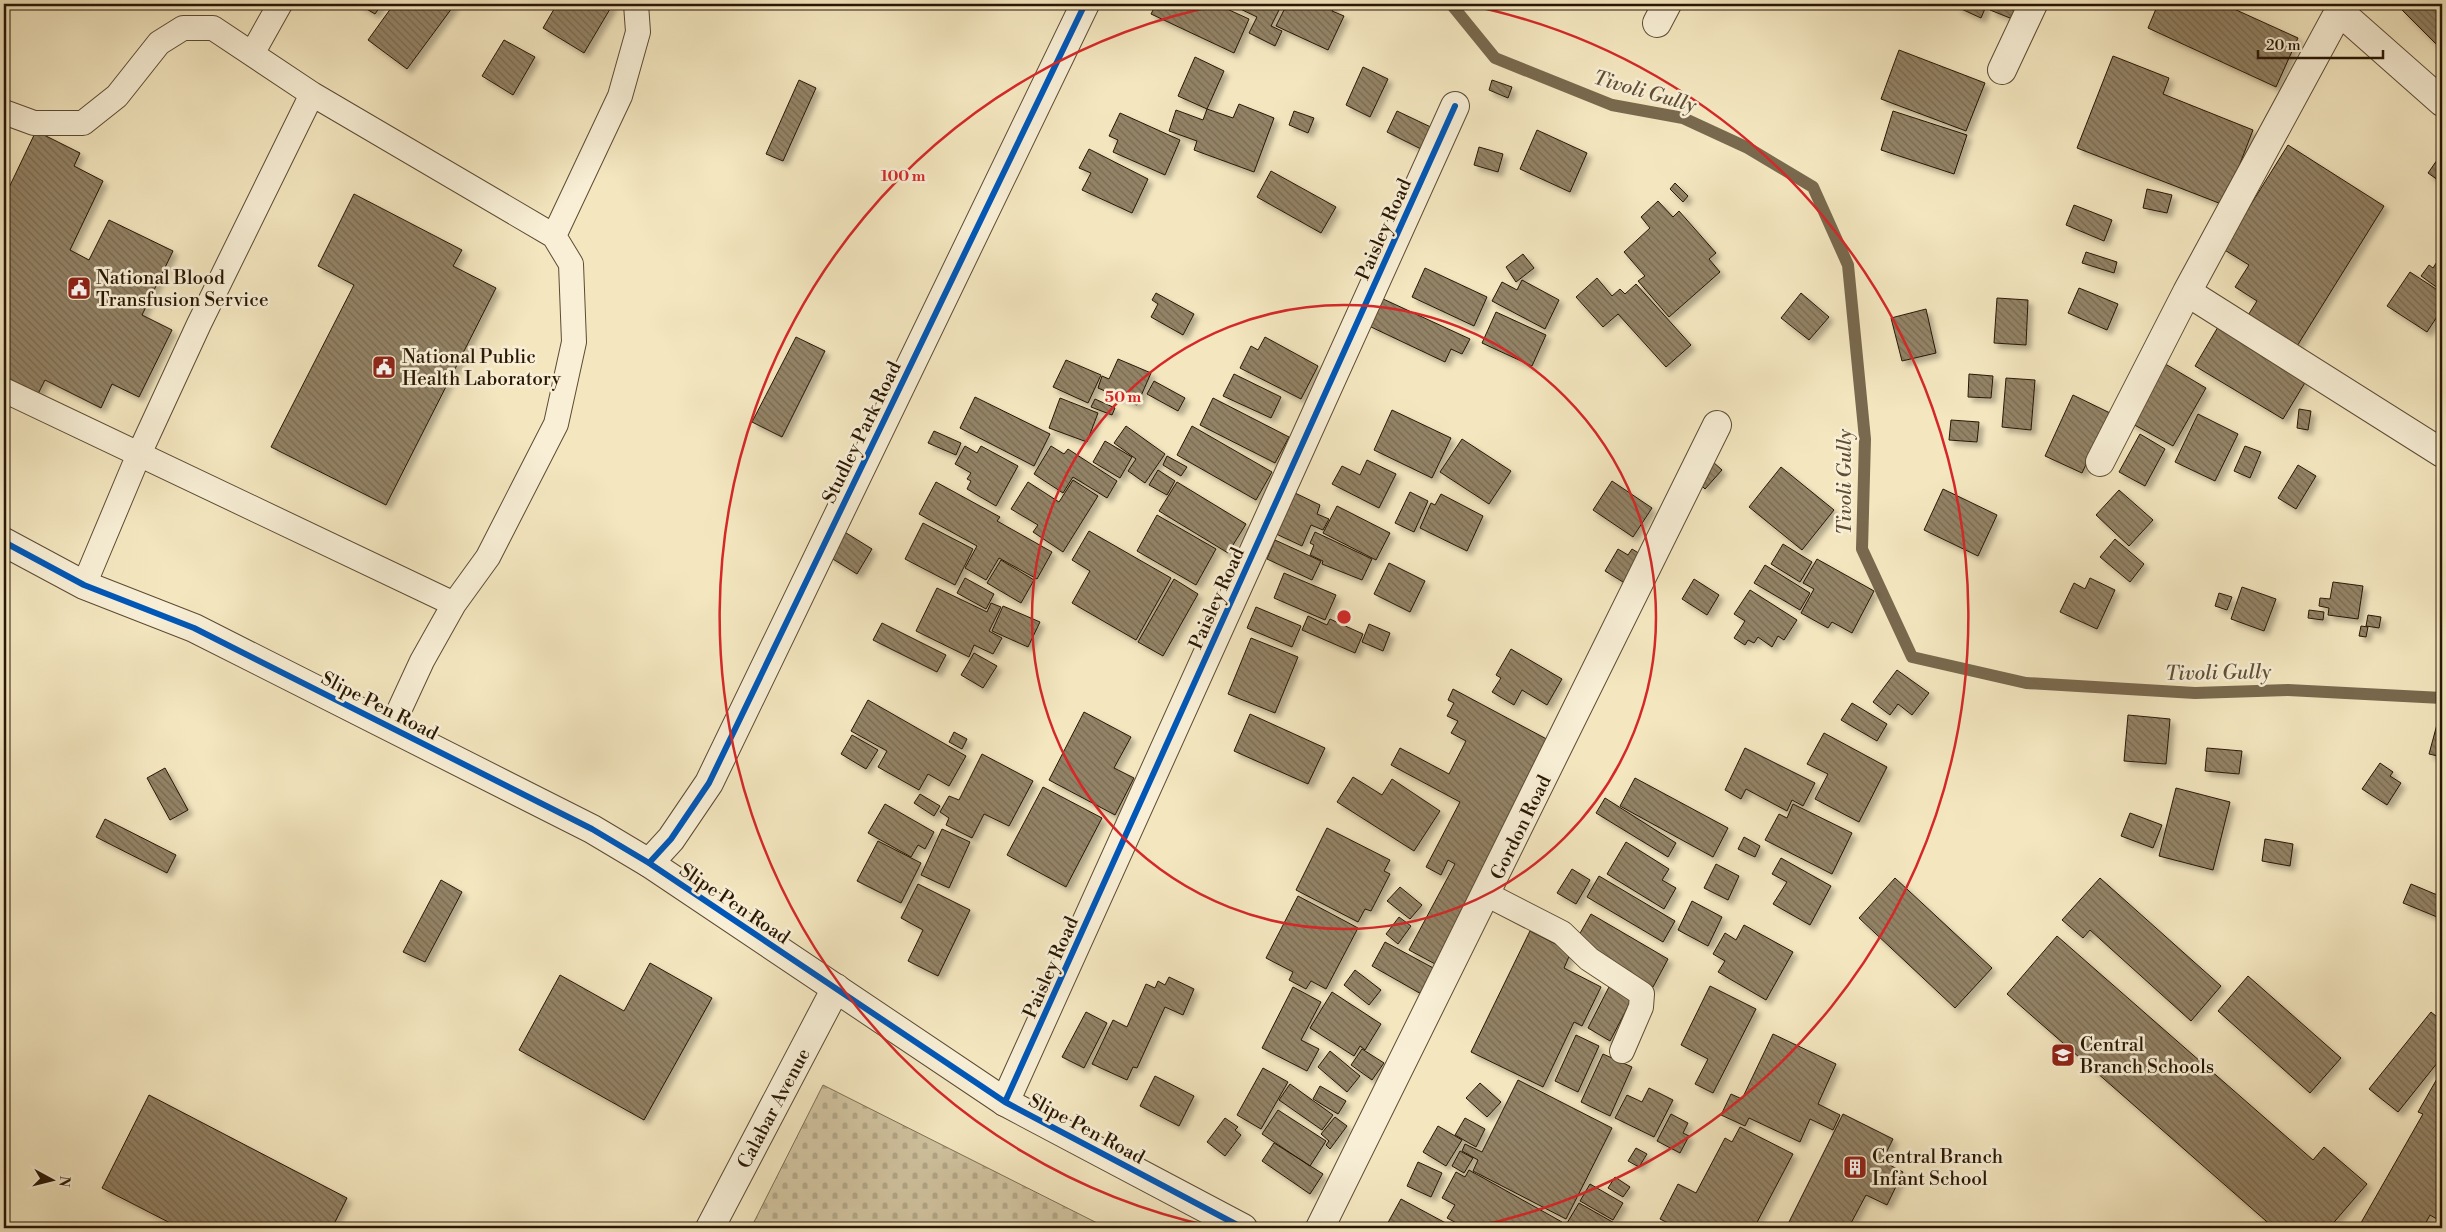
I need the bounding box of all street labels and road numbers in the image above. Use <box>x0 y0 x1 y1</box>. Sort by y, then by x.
street label: Paisley Road <box>1351 175 1417 284</box>
street label: Studley Park Road <box>817 357 907 507</box>
street label: Paisley Road <box>1184 544 1250 653</box>
street label: Slipe Pen Road <box>317 666 442 746</box>
street label: Gordon Road <box>1485 771 1557 884</box>
street label: Slipe Pen Road <box>675 858 794 950</box>
street label: Paisley Road <box>1018 913 1084 1022</box>
street label: Calabar Avenue <box>732 1044 816 1173</box>
street label: Slipe Pen Road <box>1024 1088 1149 1170</box>

